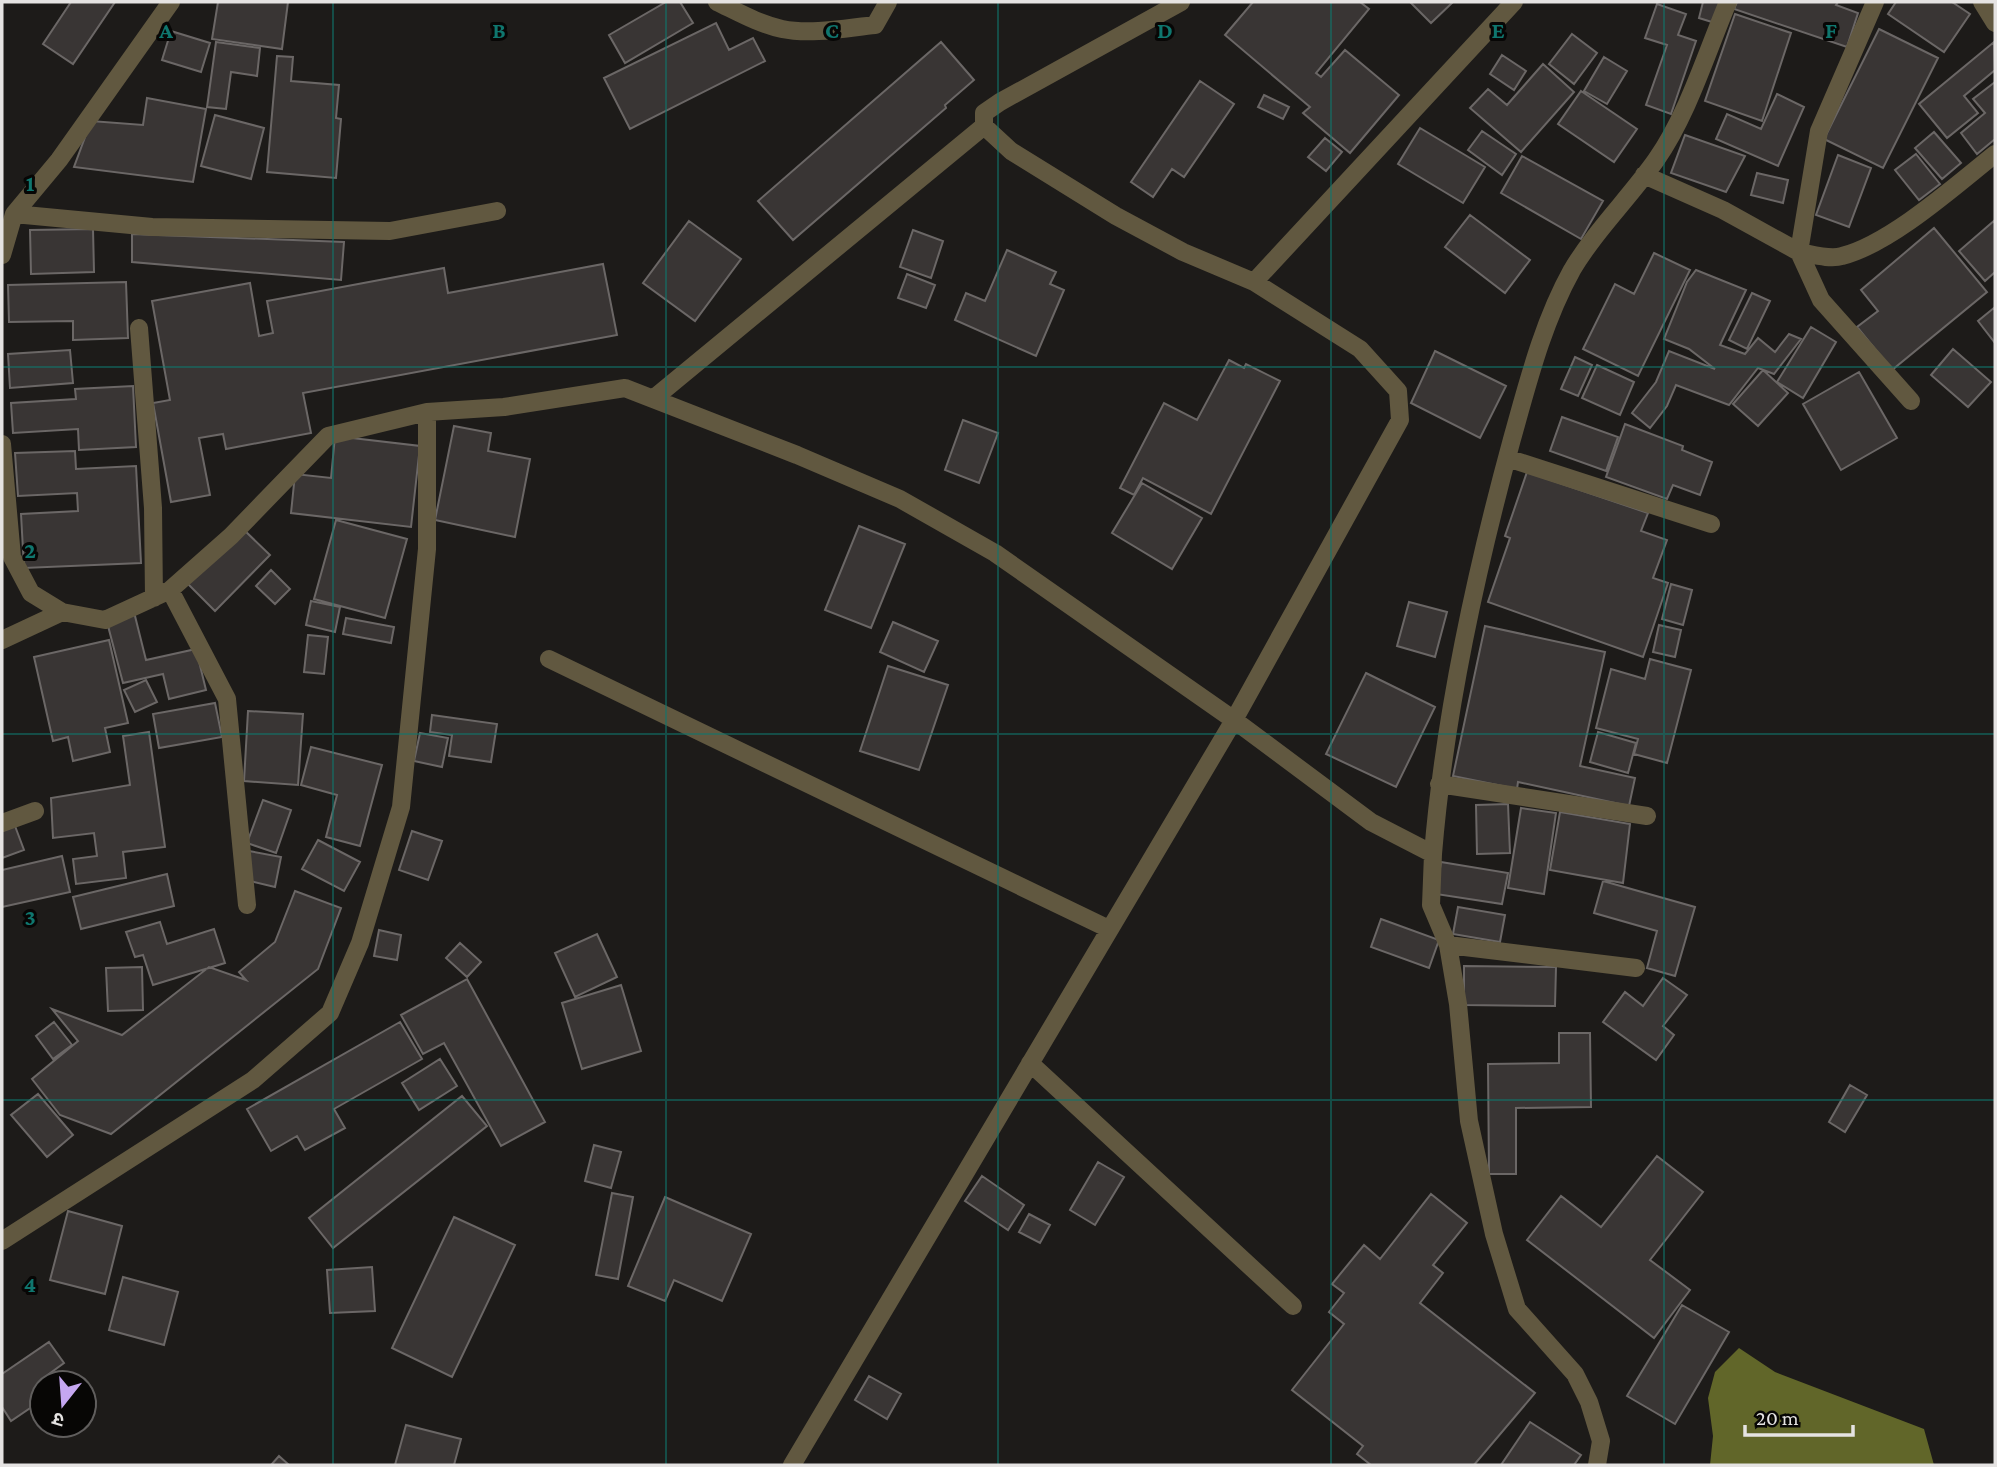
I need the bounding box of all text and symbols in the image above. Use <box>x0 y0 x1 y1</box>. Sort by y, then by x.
text: A <box>158 17 173 43</box>
text: B <box>492 17 506 43</box>
text: C <box>825 17 839 43</box>
text: D <box>1157 17 1173 43</box>
text: E <box>1491 17 1505 43</box>
text: F <box>1825 17 1837 43</box>
text: 1 <box>26 170 35 196</box>
text: 2 <box>24 537 36 563</box>
text: 3 <box>24 904 36 930</box>
text: 4 <box>24 1271 36 1297</box>
north arrow <box>28 1369 98 1439</box>
scale bar <box>1745 1394 1854 1438</box>
text: 20 m <box>1756 1406 1799 1430</box>
text: उ <box>49 1408 67 1431</box>

